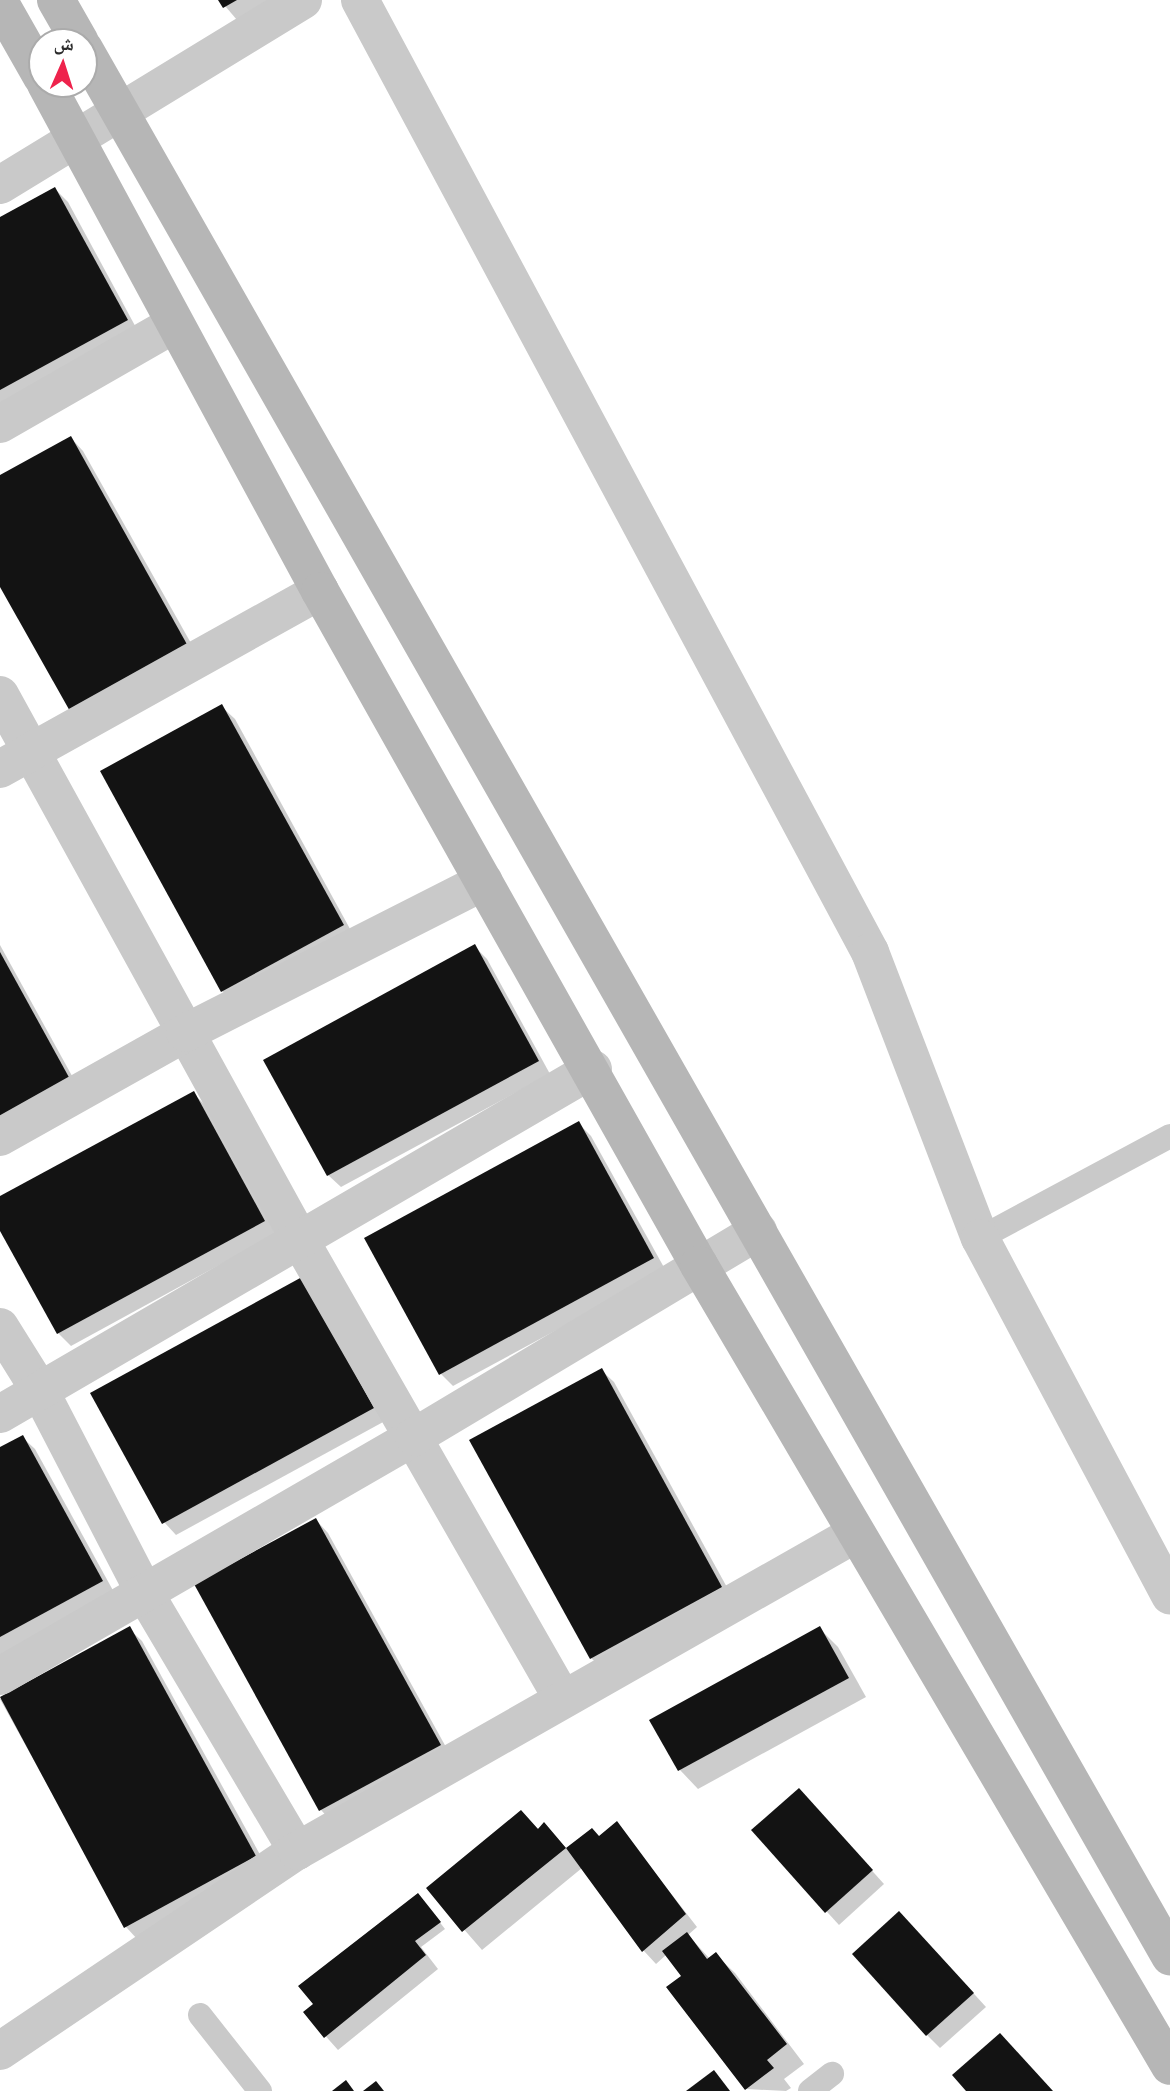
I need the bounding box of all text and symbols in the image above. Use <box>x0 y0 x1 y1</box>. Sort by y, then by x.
north arrow <box>28 28 98 98</box>
text: ش <box>53 31 75 58</box>

